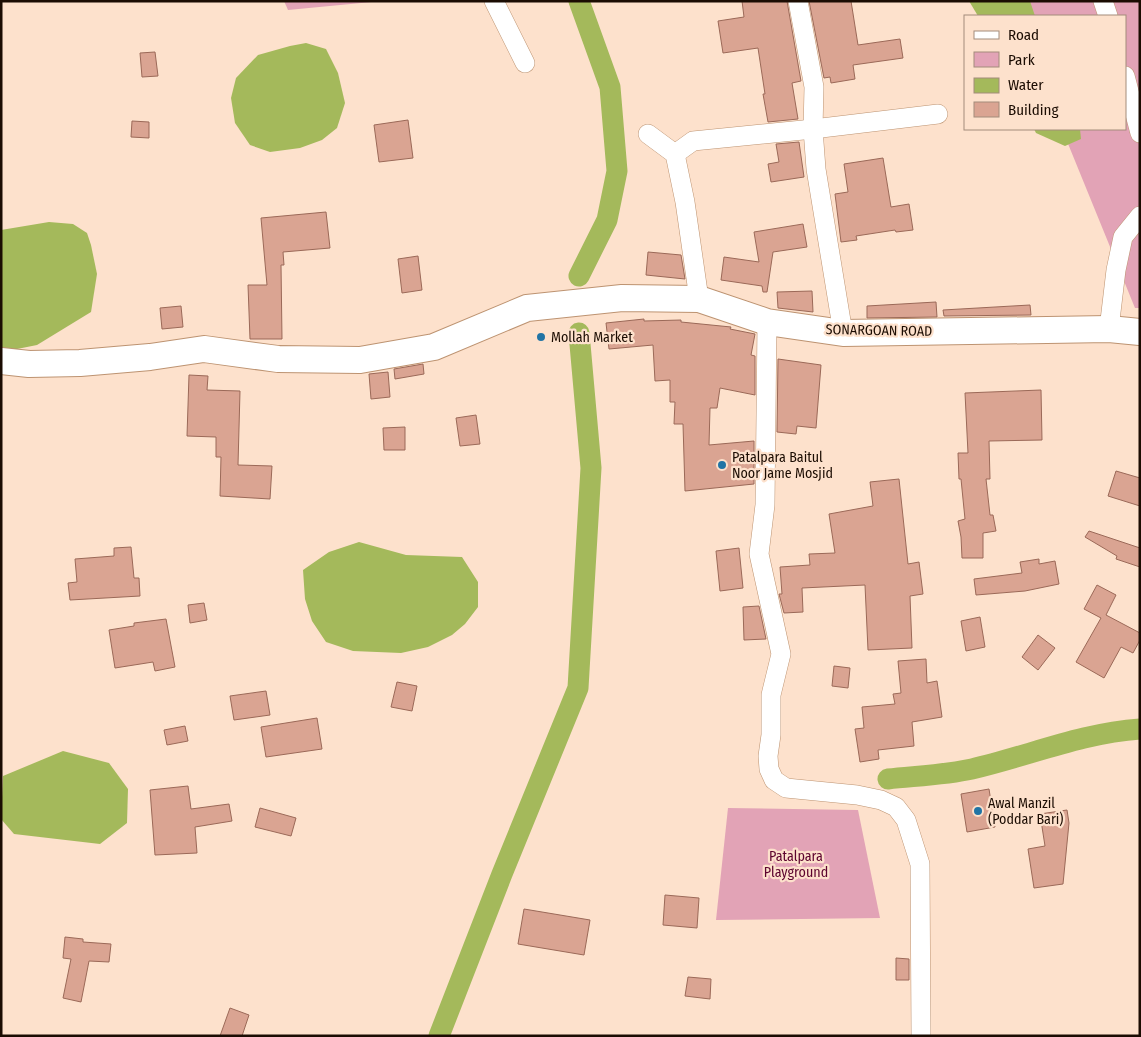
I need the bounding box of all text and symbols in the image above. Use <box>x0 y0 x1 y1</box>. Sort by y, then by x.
legend <box>964 15 1126 130</box>
text: Road <box>1008 26 1039 44</box>
text: Park <box>1008 51 1035 69</box>
text: Water <box>1008 76 1044 94</box>
text: Building <box>1008 101 1059 119</box>
street label: SONARGOAN ROAD <box>826 321 932 340</box>
place label: Mollah Market <box>551 329 633 346</box>
marker: Mollah Market <box>535 331 547 343</box>
place label: Patalpara Baitul Noor Jame Mosjid <box>732 449 833 482</box>
marker: Patalpara Baitul Noor Jame Mosjid <box>716 459 728 471</box>
place label: Awal Manzil (Poddar Bari) <box>988 795 1064 828</box>
marker: Awal Manzil (Poddar Bari) <box>972 805 984 817</box>
park label: Patalpara Playground <box>764 848 828 881</box>

